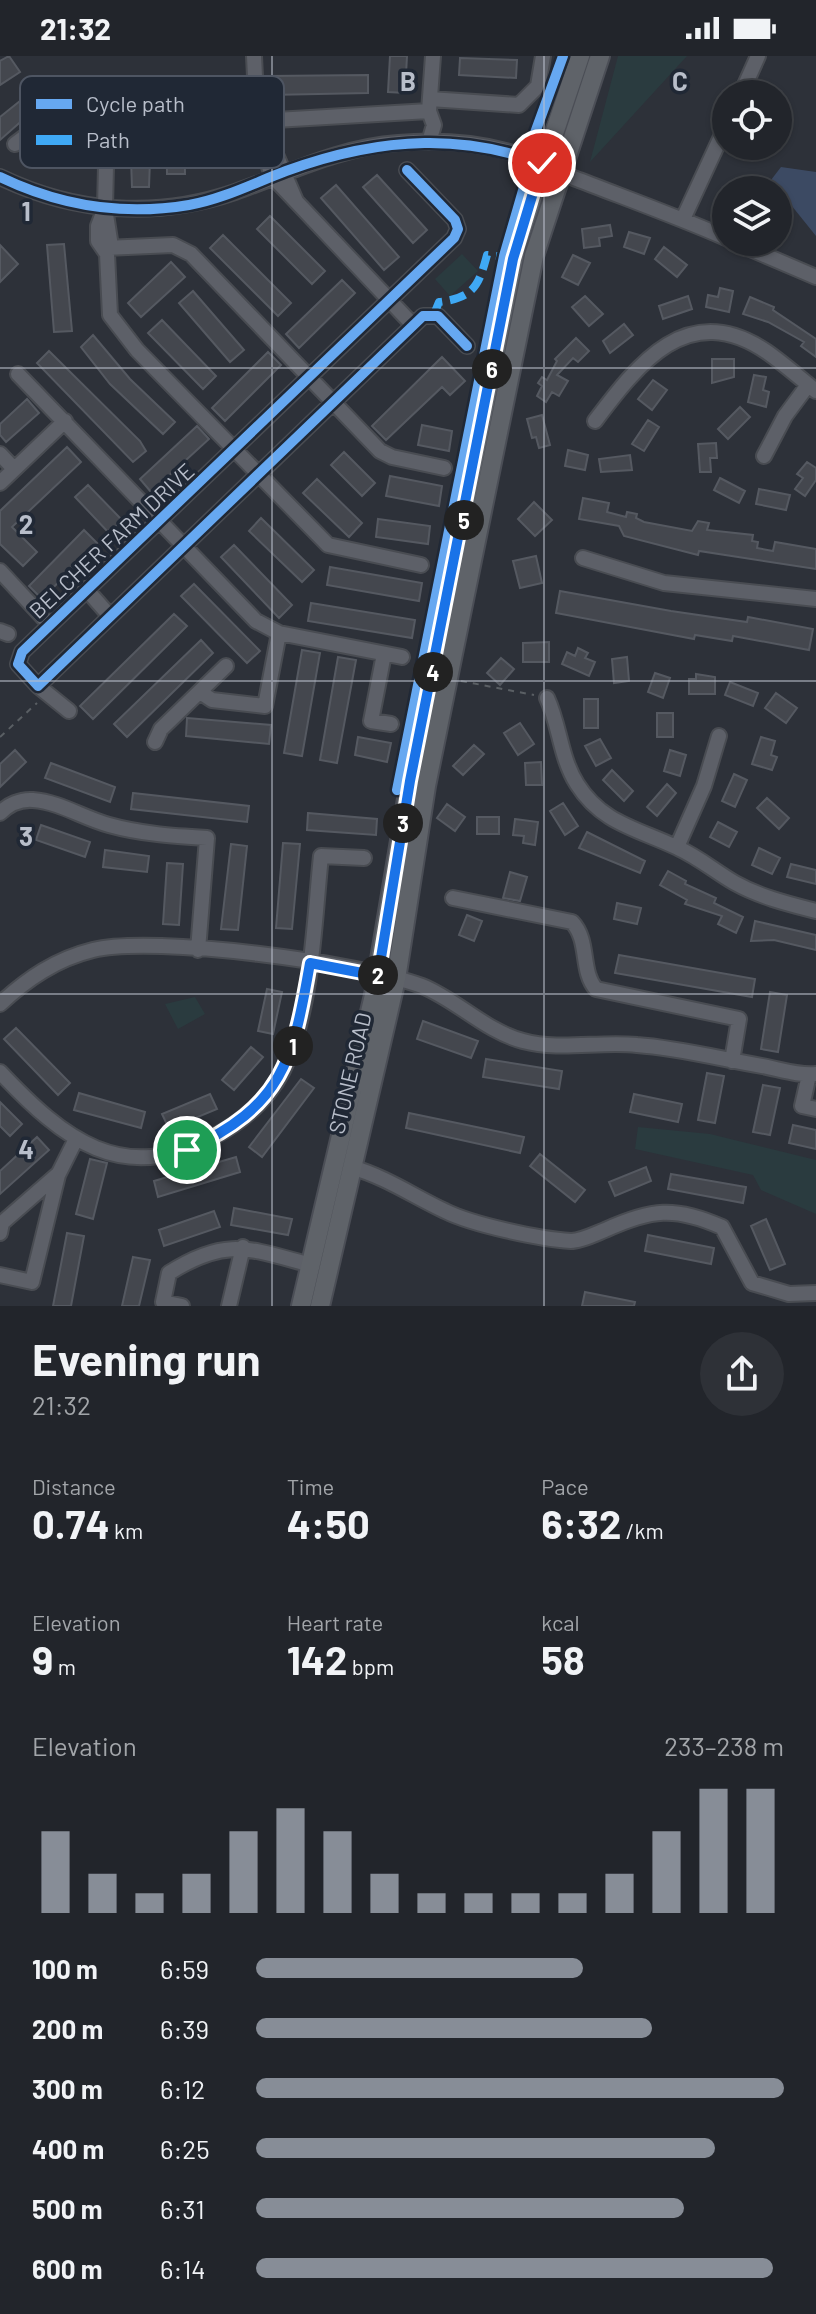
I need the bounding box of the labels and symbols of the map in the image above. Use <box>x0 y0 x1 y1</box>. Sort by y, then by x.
text: B <box>400 65 416 96</box>
text: C <box>672 65 688 96</box>
legend <box>20 76 284 168</box>
text: Cycle path <box>86 90 185 116</box>
text: Path <box>86 126 130 152</box>
pin <box>508 129 576 197</box>
text: 1 <box>21 195 31 226</box>
pin: 6 <box>472 349 512 389</box>
street label: BELCHER FARM DRIVE <box>23 457 199 623</box>
pin: 5 <box>444 500 484 540</box>
text: 2 <box>19 508 33 539</box>
pin: 4 <box>413 652 453 692</box>
pin: 3 <box>383 803 423 843</box>
text: 3 <box>19 820 33 851</box>
pin: 2 <box>358 955 398 995</box>
street label: STONE ROAD <box>322 1010 376 1136</box>
pin: 1 <box>273 1026 313 1066</box>
pin <box>153 1116 221 1184</box>
text: 4 <box>18 1133 34 1164</box>

